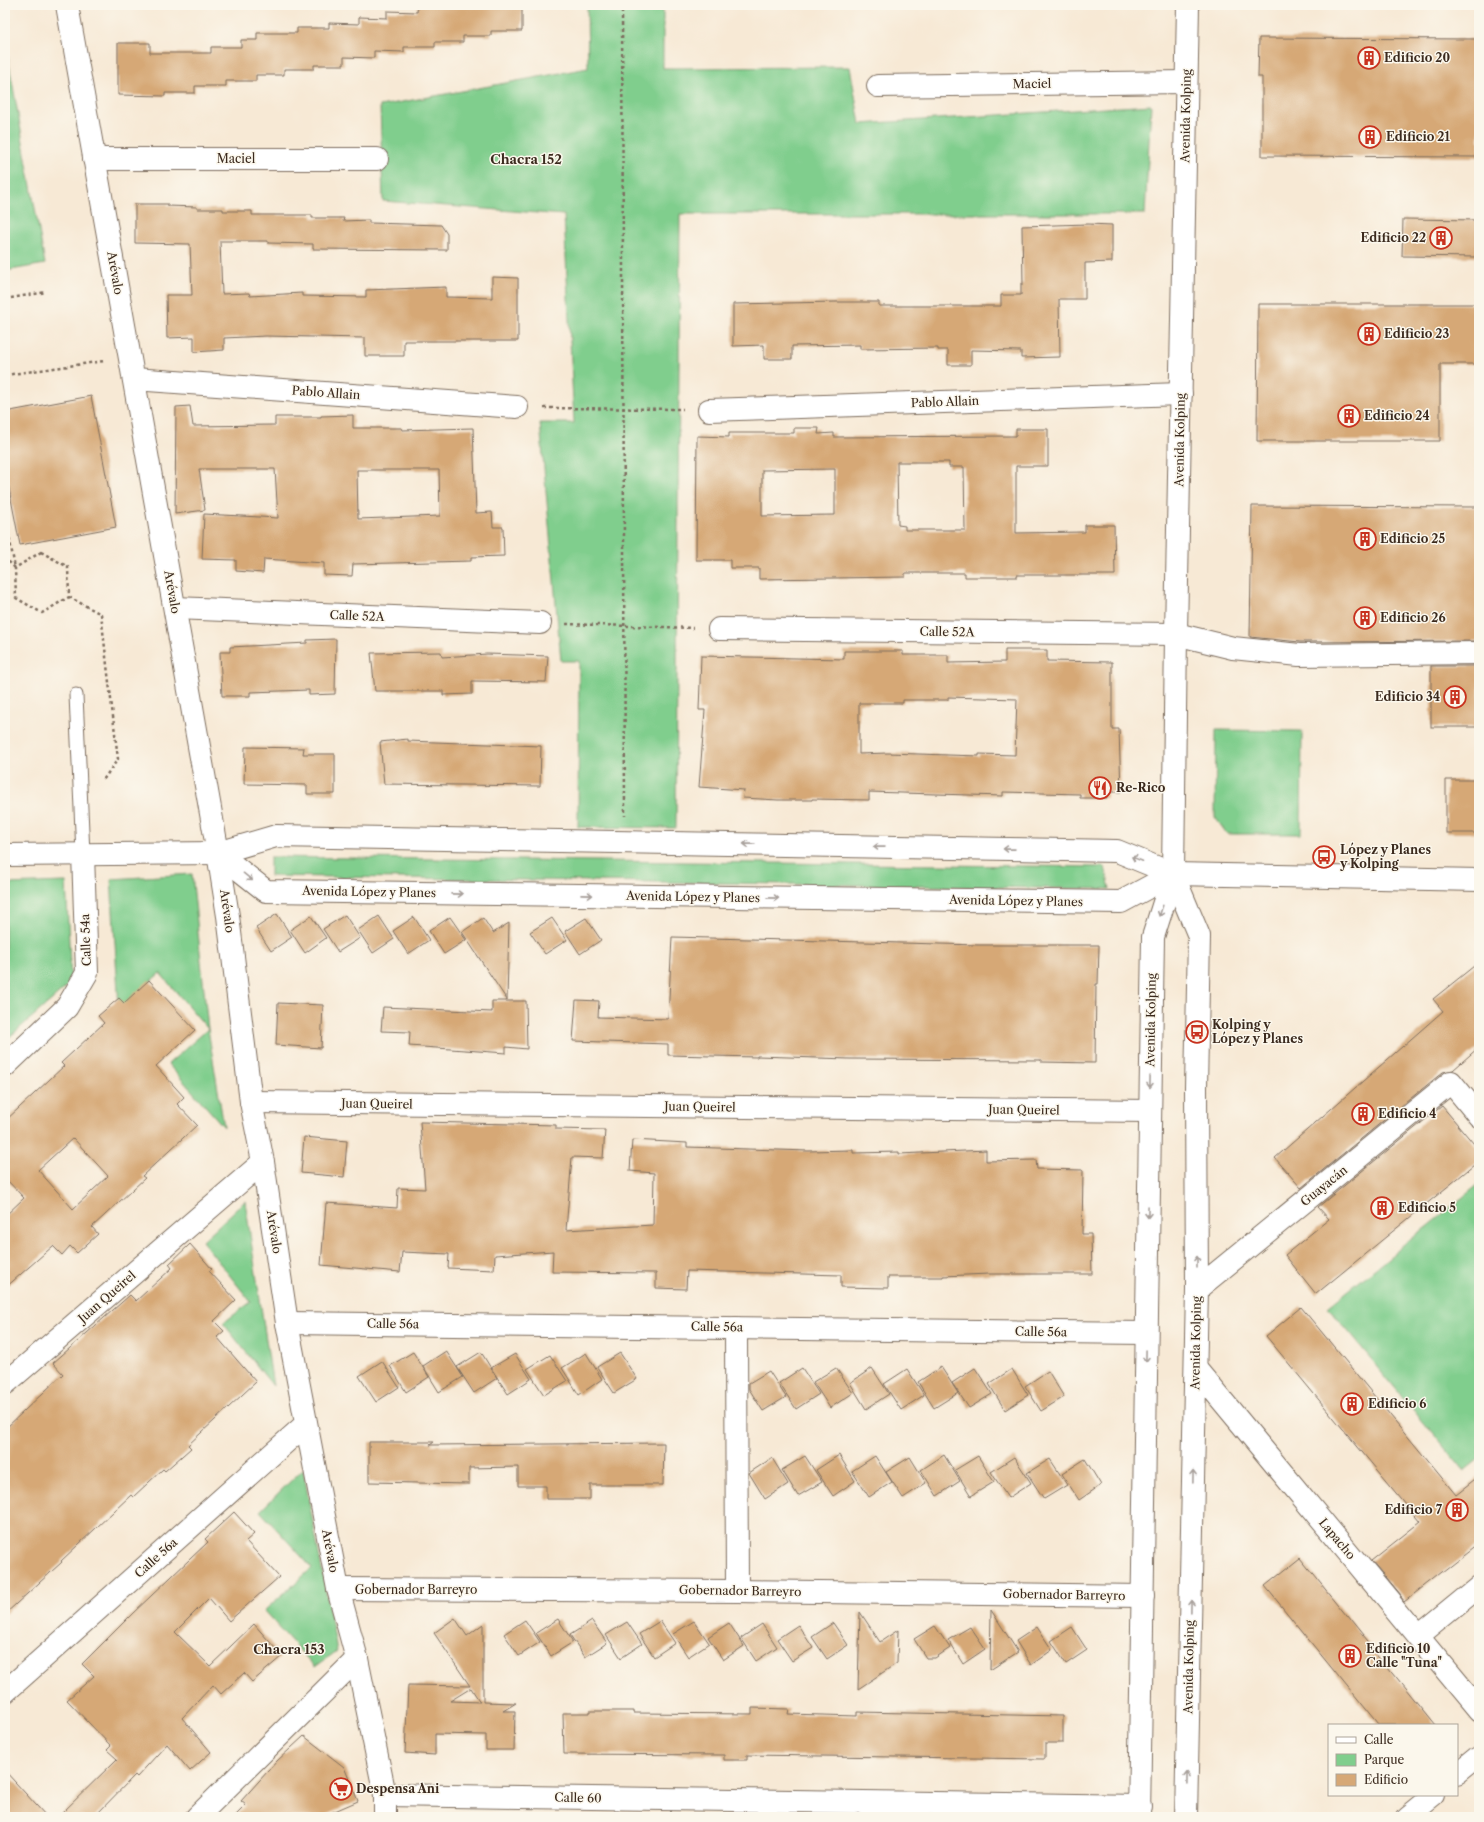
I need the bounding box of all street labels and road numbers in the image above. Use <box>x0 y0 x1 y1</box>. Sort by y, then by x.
street label: Avenida Kolping <box>1177 68 1194 164</box>
street label: Maciel <box>1013 76 1052 91</box>
street label: Maciel <box>217 151 256 166</box>
street label: Arévalo <box>104 249 127 296</box>
street label: Pablo Allain <box>291 383 361 402</box>
street label: Avenida Kolping <box>1171 392 1188 488</box>
street label: Pablo Allain <box>910 393 980 410</box>
street label: Arévalo <box>161 568 184 615</box>
street label: Calle 52A <box>329 607 386 624</box>
street label: Calle 52A <box>919 624 976 639</box>
street label: Avenida López y Planes <box>301 883 436 900</box>
street label: Arévalo <box>217 887 238 934</box>
street label: Avenida López y Planes <box>625 888 760 905</box>
street label: Avenida López y Planes <box>948 892 1083 909</box>
street label: Calle 54a <box>77 913 94 966</box>
street label: Avenida Kolping <box>1142 972 1159 1068</box>
street label: Juan Queirel <box>339 1095 413 1112</box>
street label: Juan Queirel <box>662 1098 736 1115</box>
street label: Juan Queirel <box>986 1101 1060 1118</box>
street label: Guayacán <box>1297 1162 1351 1209</box>
street label: Arévalo <box>264 1208 285 1255</box>
street label: Juan Queirel <box>73 1267 139 1327</box>
street label: Avenida Kolping <box>1187 1295 1204 1391</box>
street label: Calle 56a <box>367 1316 420 1331</box>
street label: Calle 56a <box>691 1319 744 1334</box>
street label: Calle 56a <box>1015 1324 1068 1339</box>
street label: Lapacho <box>1316 1515 1359 1562</box>
street label: Arévalo <box>319 1527 342 1574</box>
street label: Calle 56a <box>131 1534 181 1581</box>
street label: Gobernador Barreyro <box>355 1582 477 1597</box>
street label: Gobernador Barreyro <box>679 1582 801 1599</box>
street label: Gobernador Barreyro <box>1003 1586 1125 1603</box>
street label: Avenida Kolping <box>1180 1619 1197 1715</box>
street label: Calle 60 <box>554 1790 602 1805</box>

